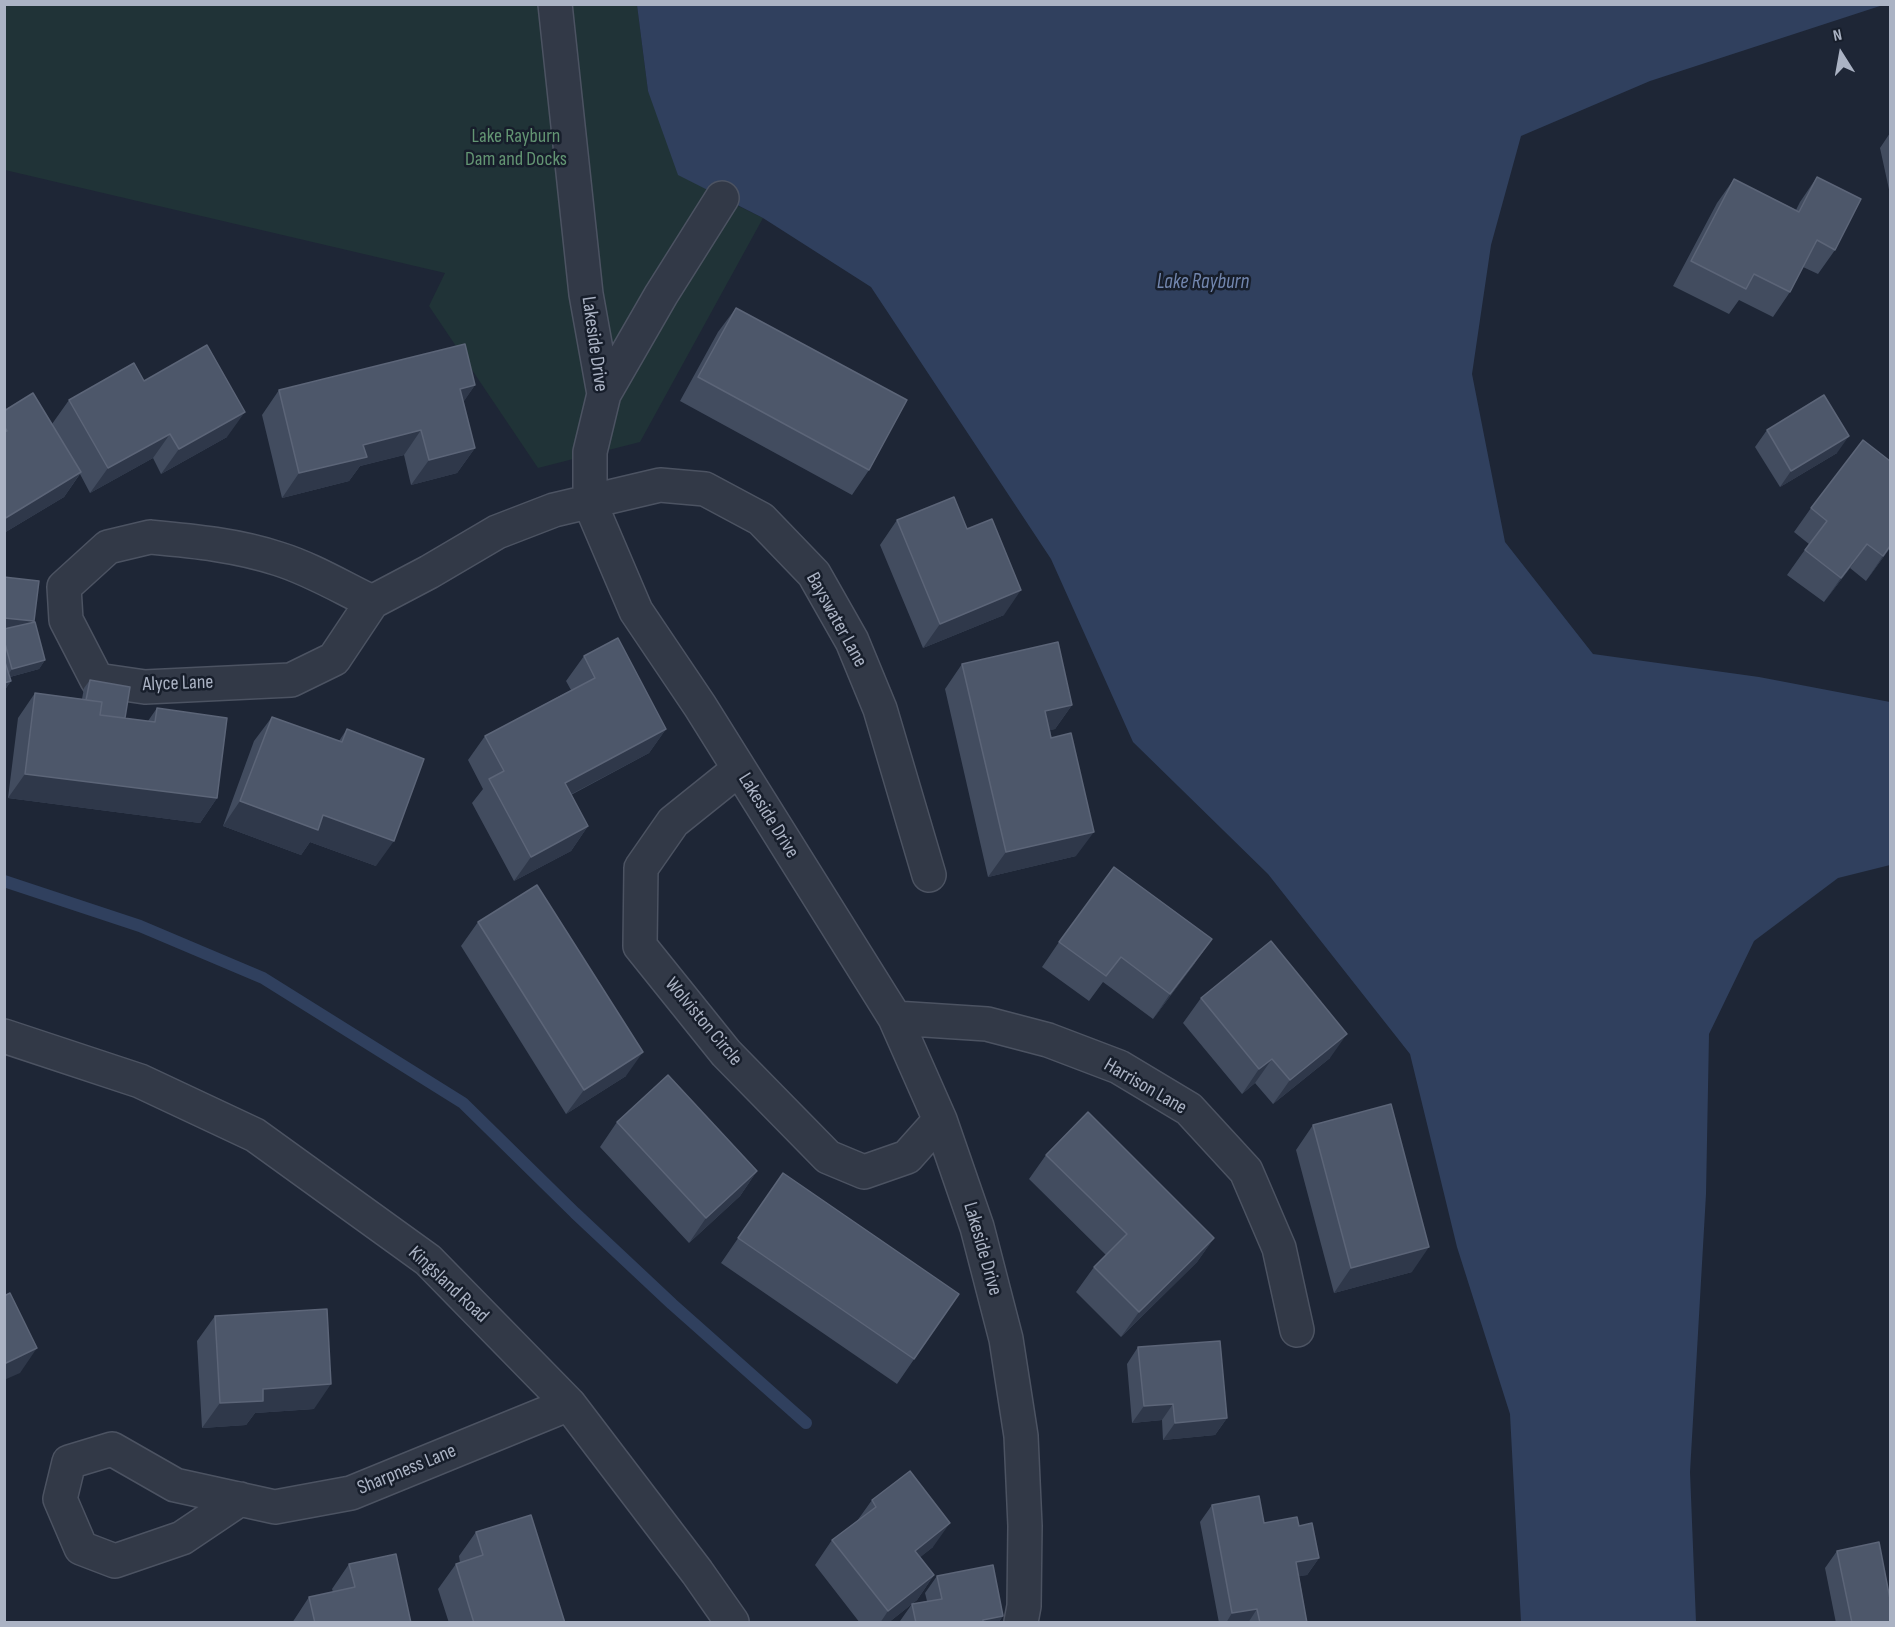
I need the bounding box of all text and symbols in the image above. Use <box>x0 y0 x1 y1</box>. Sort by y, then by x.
north arrow <box>1811 24 1871 84</box>
text: N <box>1831 26 1843 46</box>
park label: Lake Rayburn Dam and Docks <box>465 125 567 172</box>
water label: Lake Rayburn <box>1157 270 1249 296</box>
street label: Lakeside Drive <box>575 295 613 393</box>
street label: Bayswater Lane <box>800 568 872 672</box>
street label: Alyce Lane <box>142 671 214 697</box>
street label: Lakeside Drive <box>732 769 804 863</box>
street label: Wolviston Circle <box>659 973 747 1071</box>
street label: Harrison Lane <box>1099 1054 1191 1120</box>
street label: Lakeside Drive <box>957 1200 1007 1298</box>
street label: Kingsland Road <box>403 1242 493 1328</box>
street label: Sharpness Lane <box>354 1439 460 1501</box>

